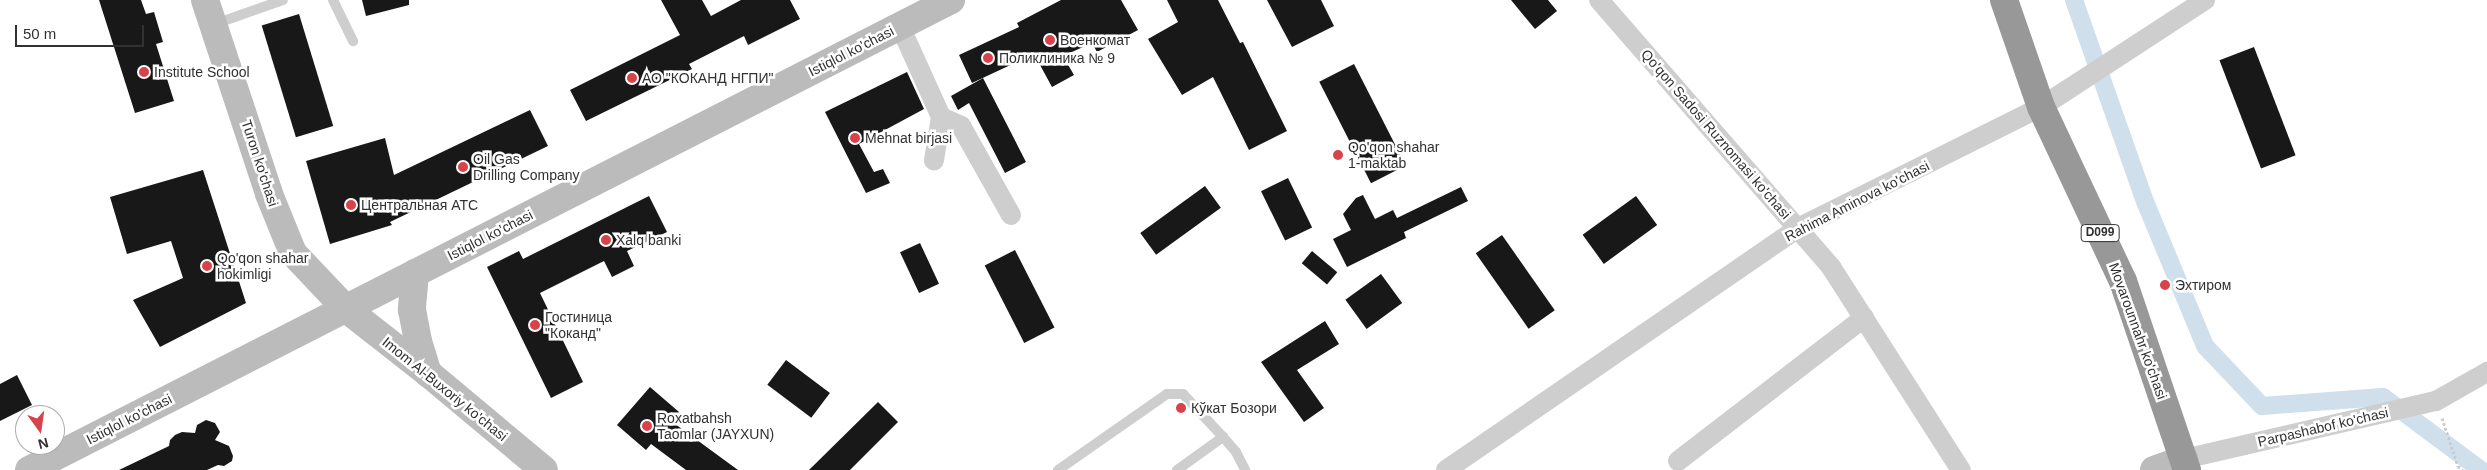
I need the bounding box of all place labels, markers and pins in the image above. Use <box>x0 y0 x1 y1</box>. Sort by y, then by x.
place label: Военкомат <box>1060 32 1130 48</box>
marker: Военкомат <box>1044 34 1056 46</box>
place label: Поликлиника № 9 <box>999 50 1115 66</box>
marker: Поликлиника № 9 <box>981 51 995 65</box>
place label: Institute School <box>154 64 250 80</box>
marker: Institute School <box>138 66 150 78</box>
place label: АО "КОКАНД НГПИ" <box>642 70 773 86</box>
marker: АО "КОКАНД НГПИ" <box>626 72 638 84</box>
place label: Mehnat birjasi <box>865 130 952 146</box>
marker: Mehnat birjasi <box>849 132 861 144</box>
place label: Qo'qon shahar 1-maktab <box>1348 139 1439 172</box>
marker: Qo'qon shahar 1-maktab <box>1332 149 1344 161</box>
place label: Oil Gas Drilling Company <box>473 151 580 184</box>
marker: Oil Gas Drilling Company <box>457 161 469 173</box>
place label: Центральная АТС <box>361 197 478 213</box>
marker: Центральная АТС <box>345 199 357 211</box>
place label: Xalq banki <box>616 232 681 248</box>
marker: Xalq banki <box>600 234 612 246</box>
place label: Qo'qon shahar hokimligi <box>217 250 308 282</box>
marker: Qo'qon shahar hokimligi <box>201 260 213 272</box>
place label: Эхтиром <box>2175 277 2231 293</box>
marker: Эхтиром <box>2159 279 2171 291</box>
place label: Гостиница "Коканд" <box>545 309 612 342</box>
marker: Гостиница "Коканд" <box>529 319 541 331</box>
place label: Кўкат Бозори <box>1191 400 1277 416</box>
marker: Кўкат Бозори <box>1175 402 1187 414</box>
place label: Roxatbahsh Taomlar (JAYXUN) <box>657 410 774 442</box>
marker: Roxatbahsh Taomlar (JAYXUN) <box>641 420 653 432</box>

